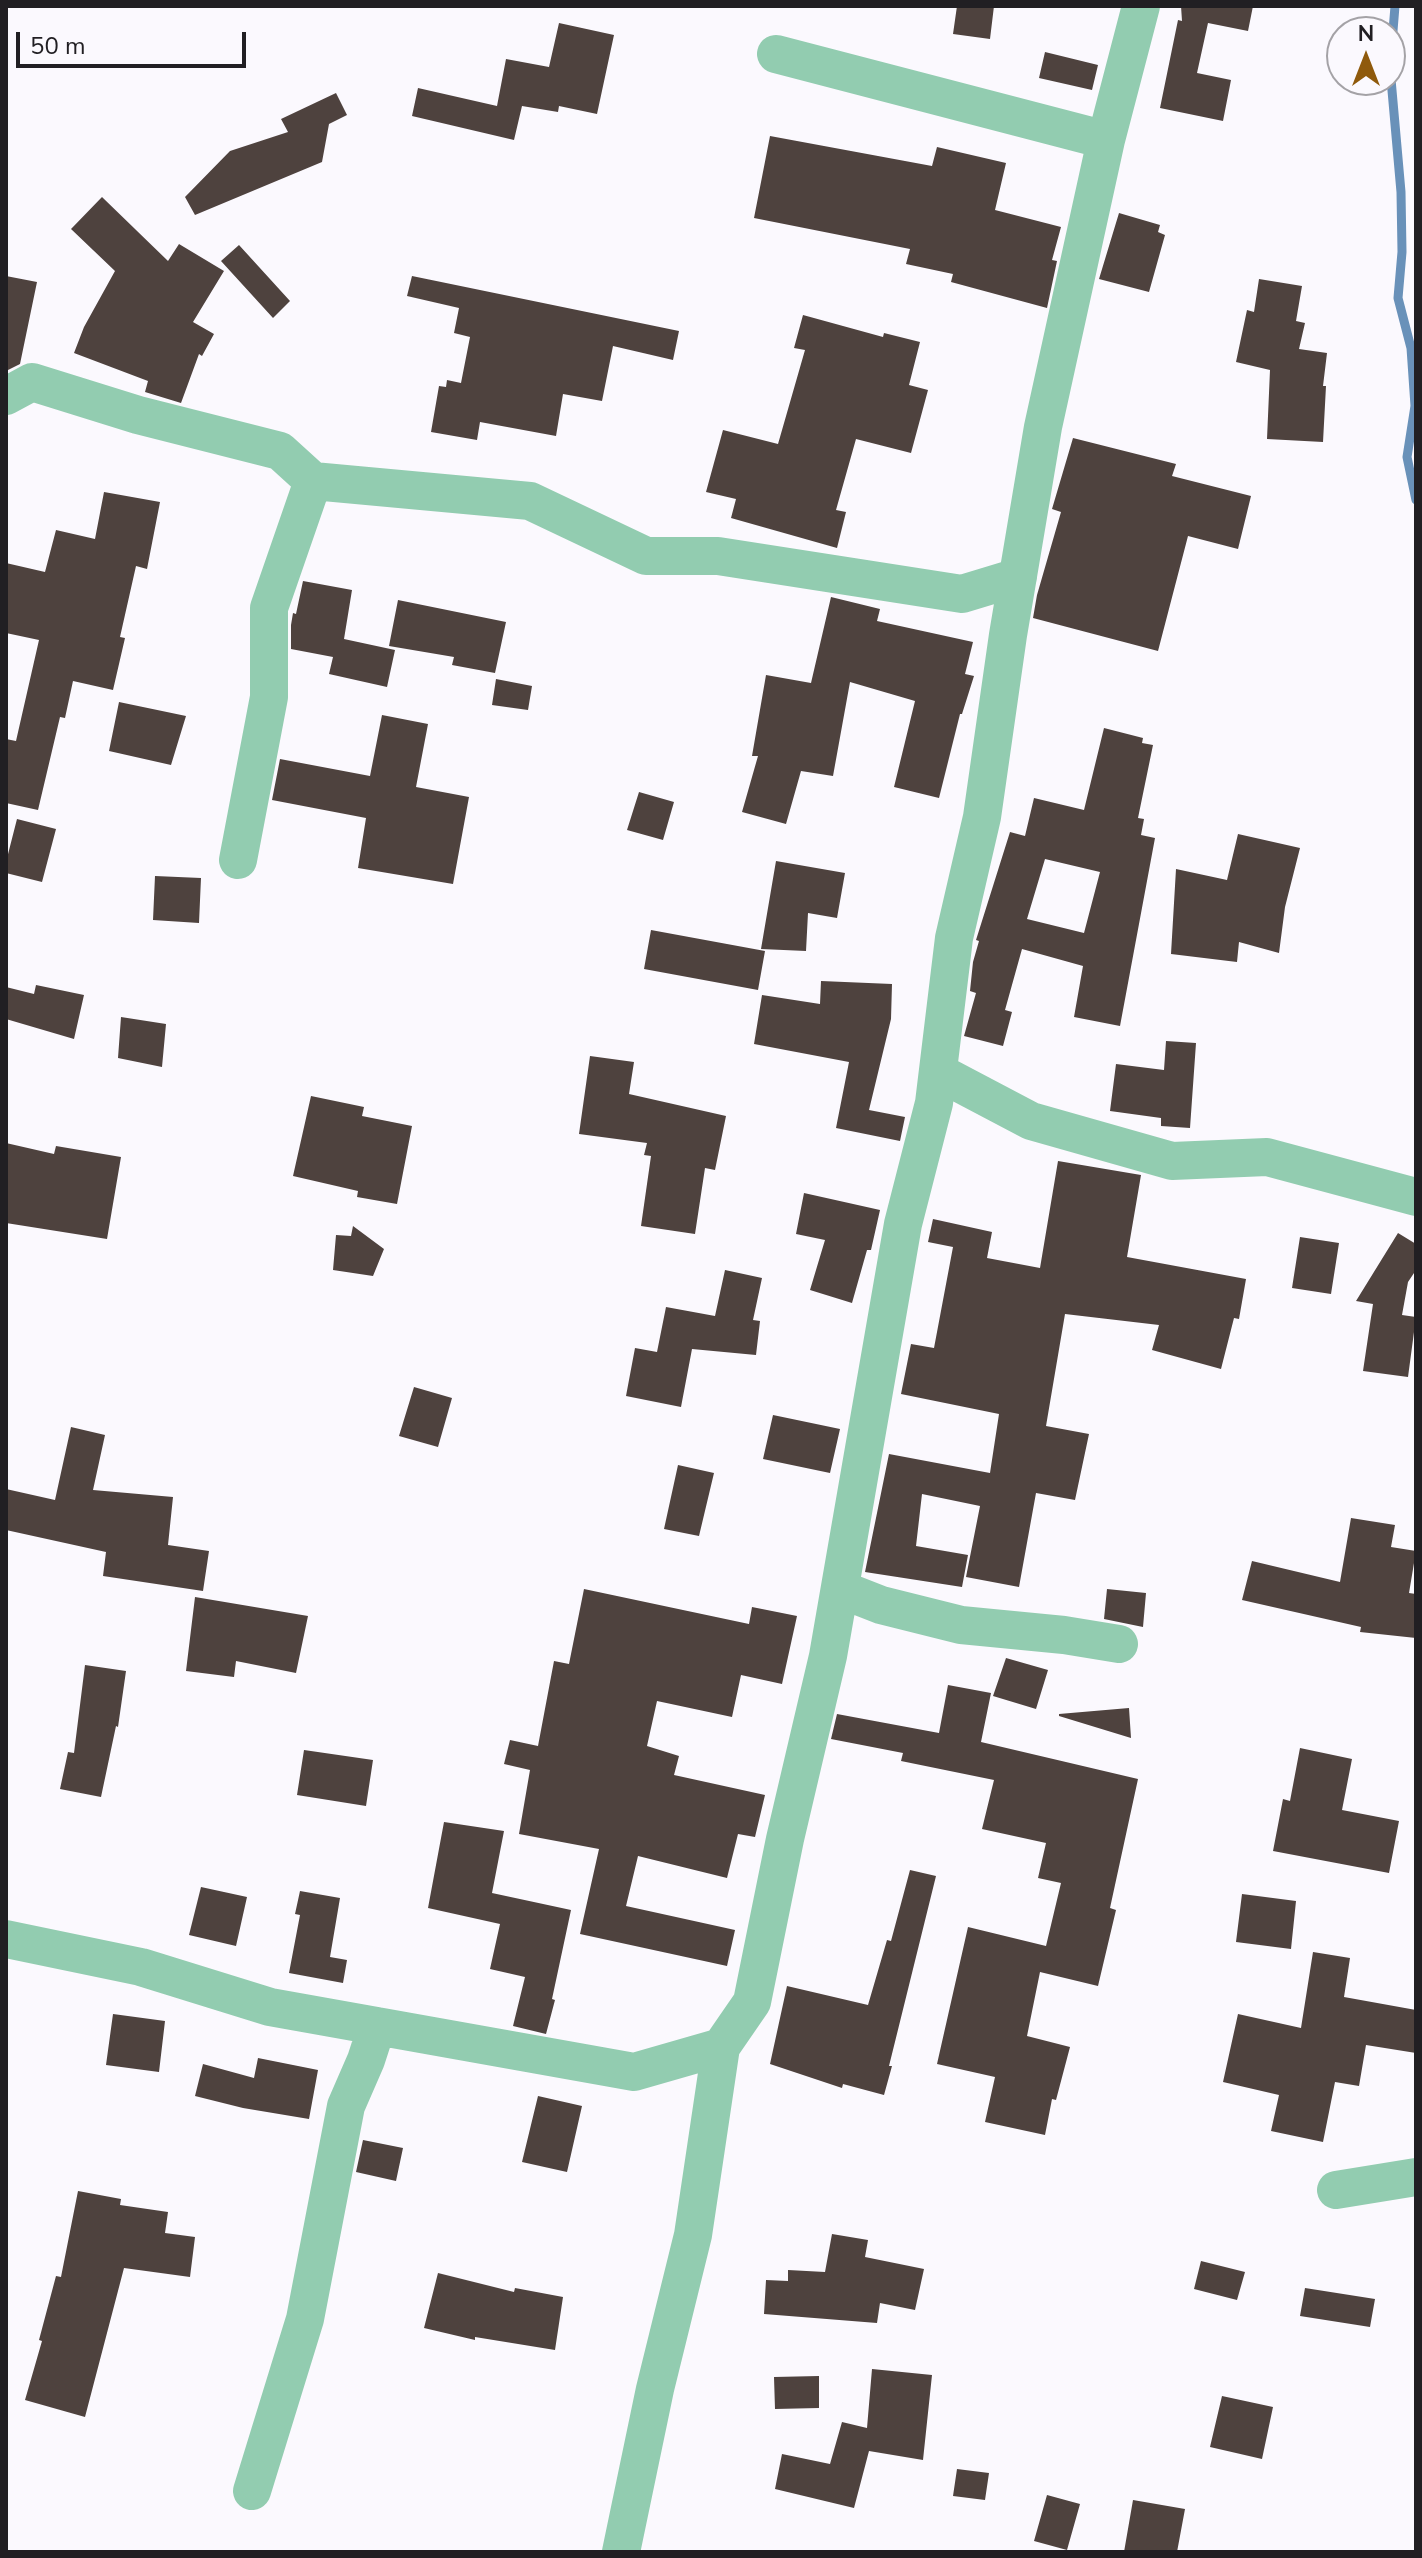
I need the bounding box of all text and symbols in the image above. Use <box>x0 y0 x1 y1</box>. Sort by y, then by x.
scale bar <box>20 16 250 66</box>
north arrow <box>1326 16 1406 96</box>
text: N <box>1358 19 1374 49</box>
text: 50 m <box>30 30 86 62</box>

